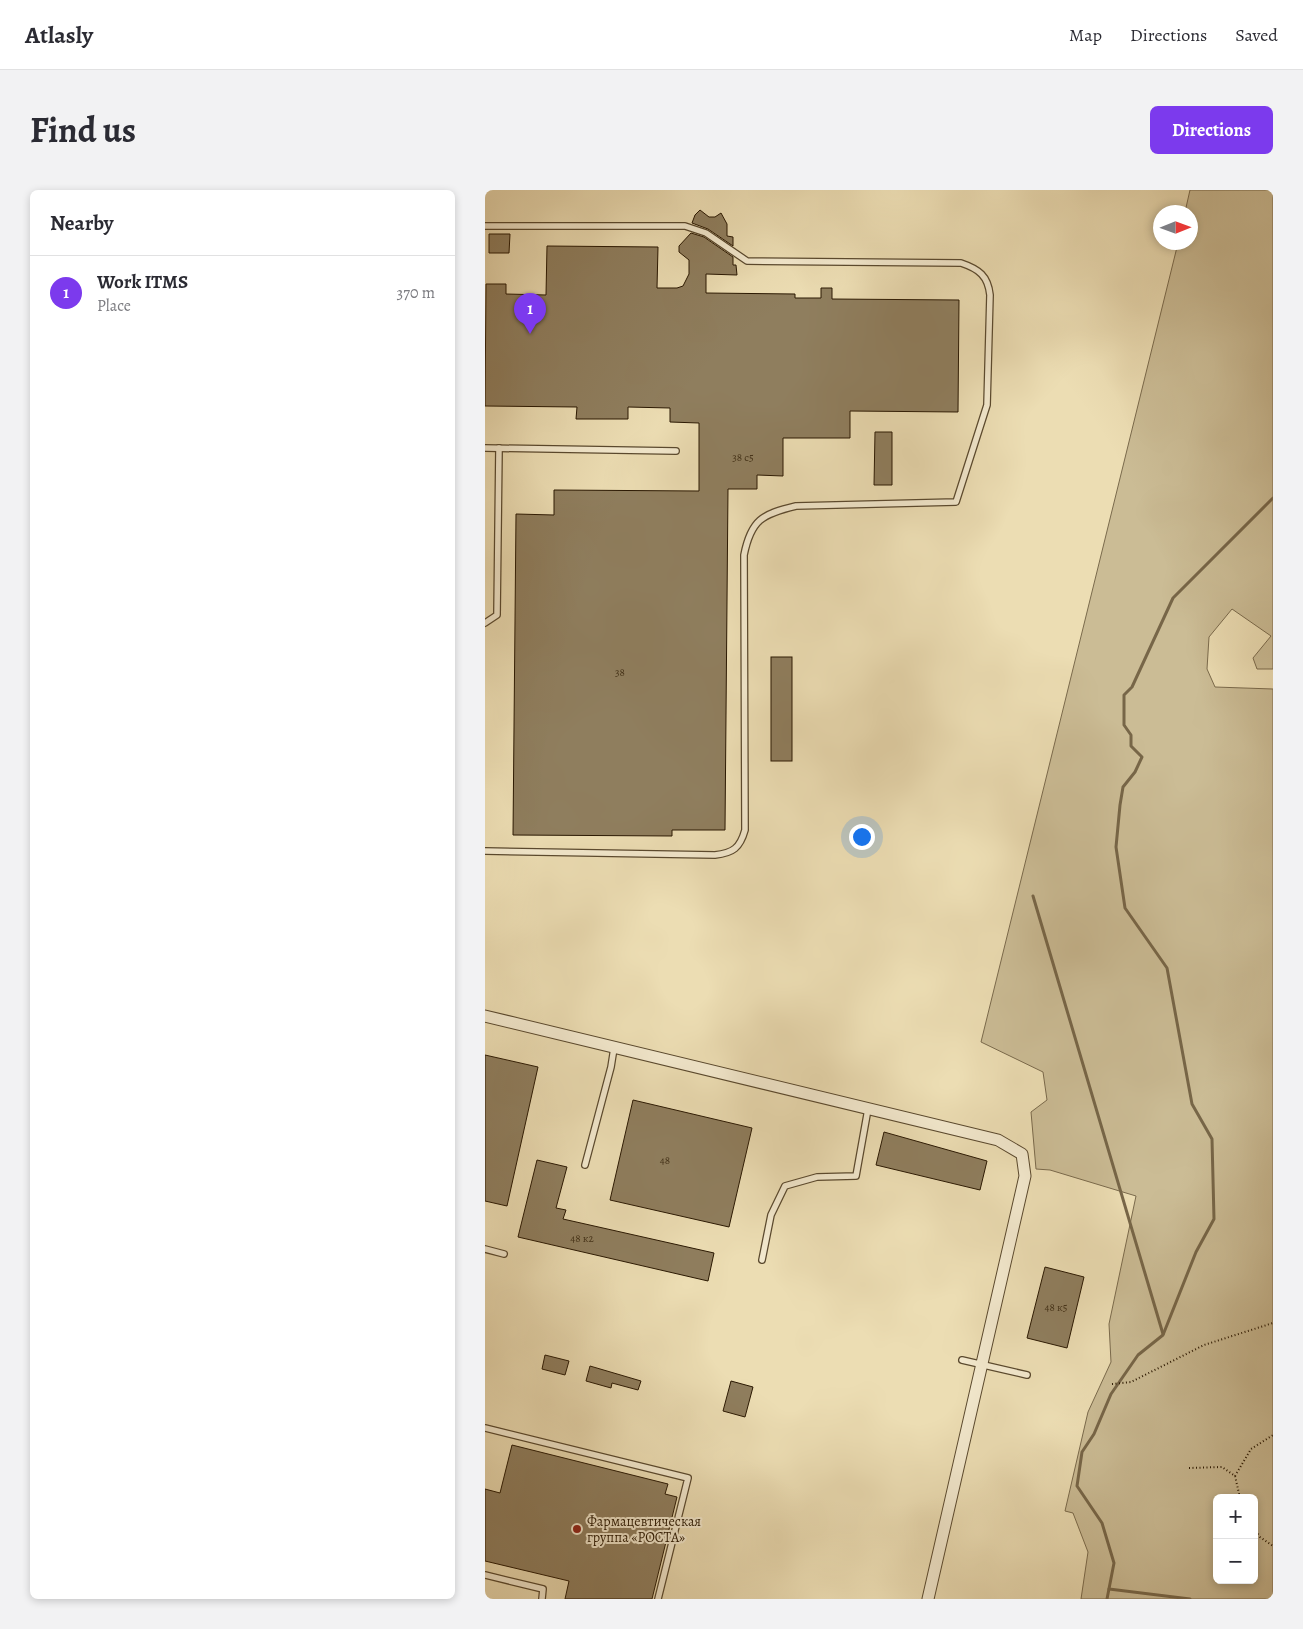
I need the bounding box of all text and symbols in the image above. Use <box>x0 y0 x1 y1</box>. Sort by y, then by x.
text: Atlasly <box>25 19 93 51</box>
text: Map <box>1069 23 1102 47</box>
text: Directions <box>1130 23 1207 47</box>
text: Saved <box>1235 23 1278 47</box>
text: Find us <box>30 106 136 154</box>
button: Directions <box>1150 106 1273 154</box>
north arrow <box>1153 205 1198 250</box>
text: Nearby <box>50 209 113 237</box>
text: Work ITMS <box>97 269 188 295</box>
text: 1 <box>63 282 69 304</box>
text: 370 m <box>397 282 435 304</box>
pin: 1 <box>514 293 546 334</box>
text: Place <box>97 295 131 317</box>
house number: 38 с5 <box>732 450 754 465</box>
house number: 38 <box>615 665 625 680</box>
your location <box>849 824 875 850</box>
house number: 48 <box>660 1153 670 1168</box>
house number: 48 к2 <box>570 1231 594 1246</box>
house number: 48 к5 <box>1045 1300 1068 1315</box>
map controls <box>1213 1494 1258 1584</box>
button: + <box>1213 1494 1258 1539</box>
place label: Фармацевтическая группа «РОСТА» <box>587 1512 701 1547</box>
marker: Фармацевтическая группа «РОСТА» <box>571 1523 583 1535</box>
button: − <box>1213 1539 1258 1584</box>

